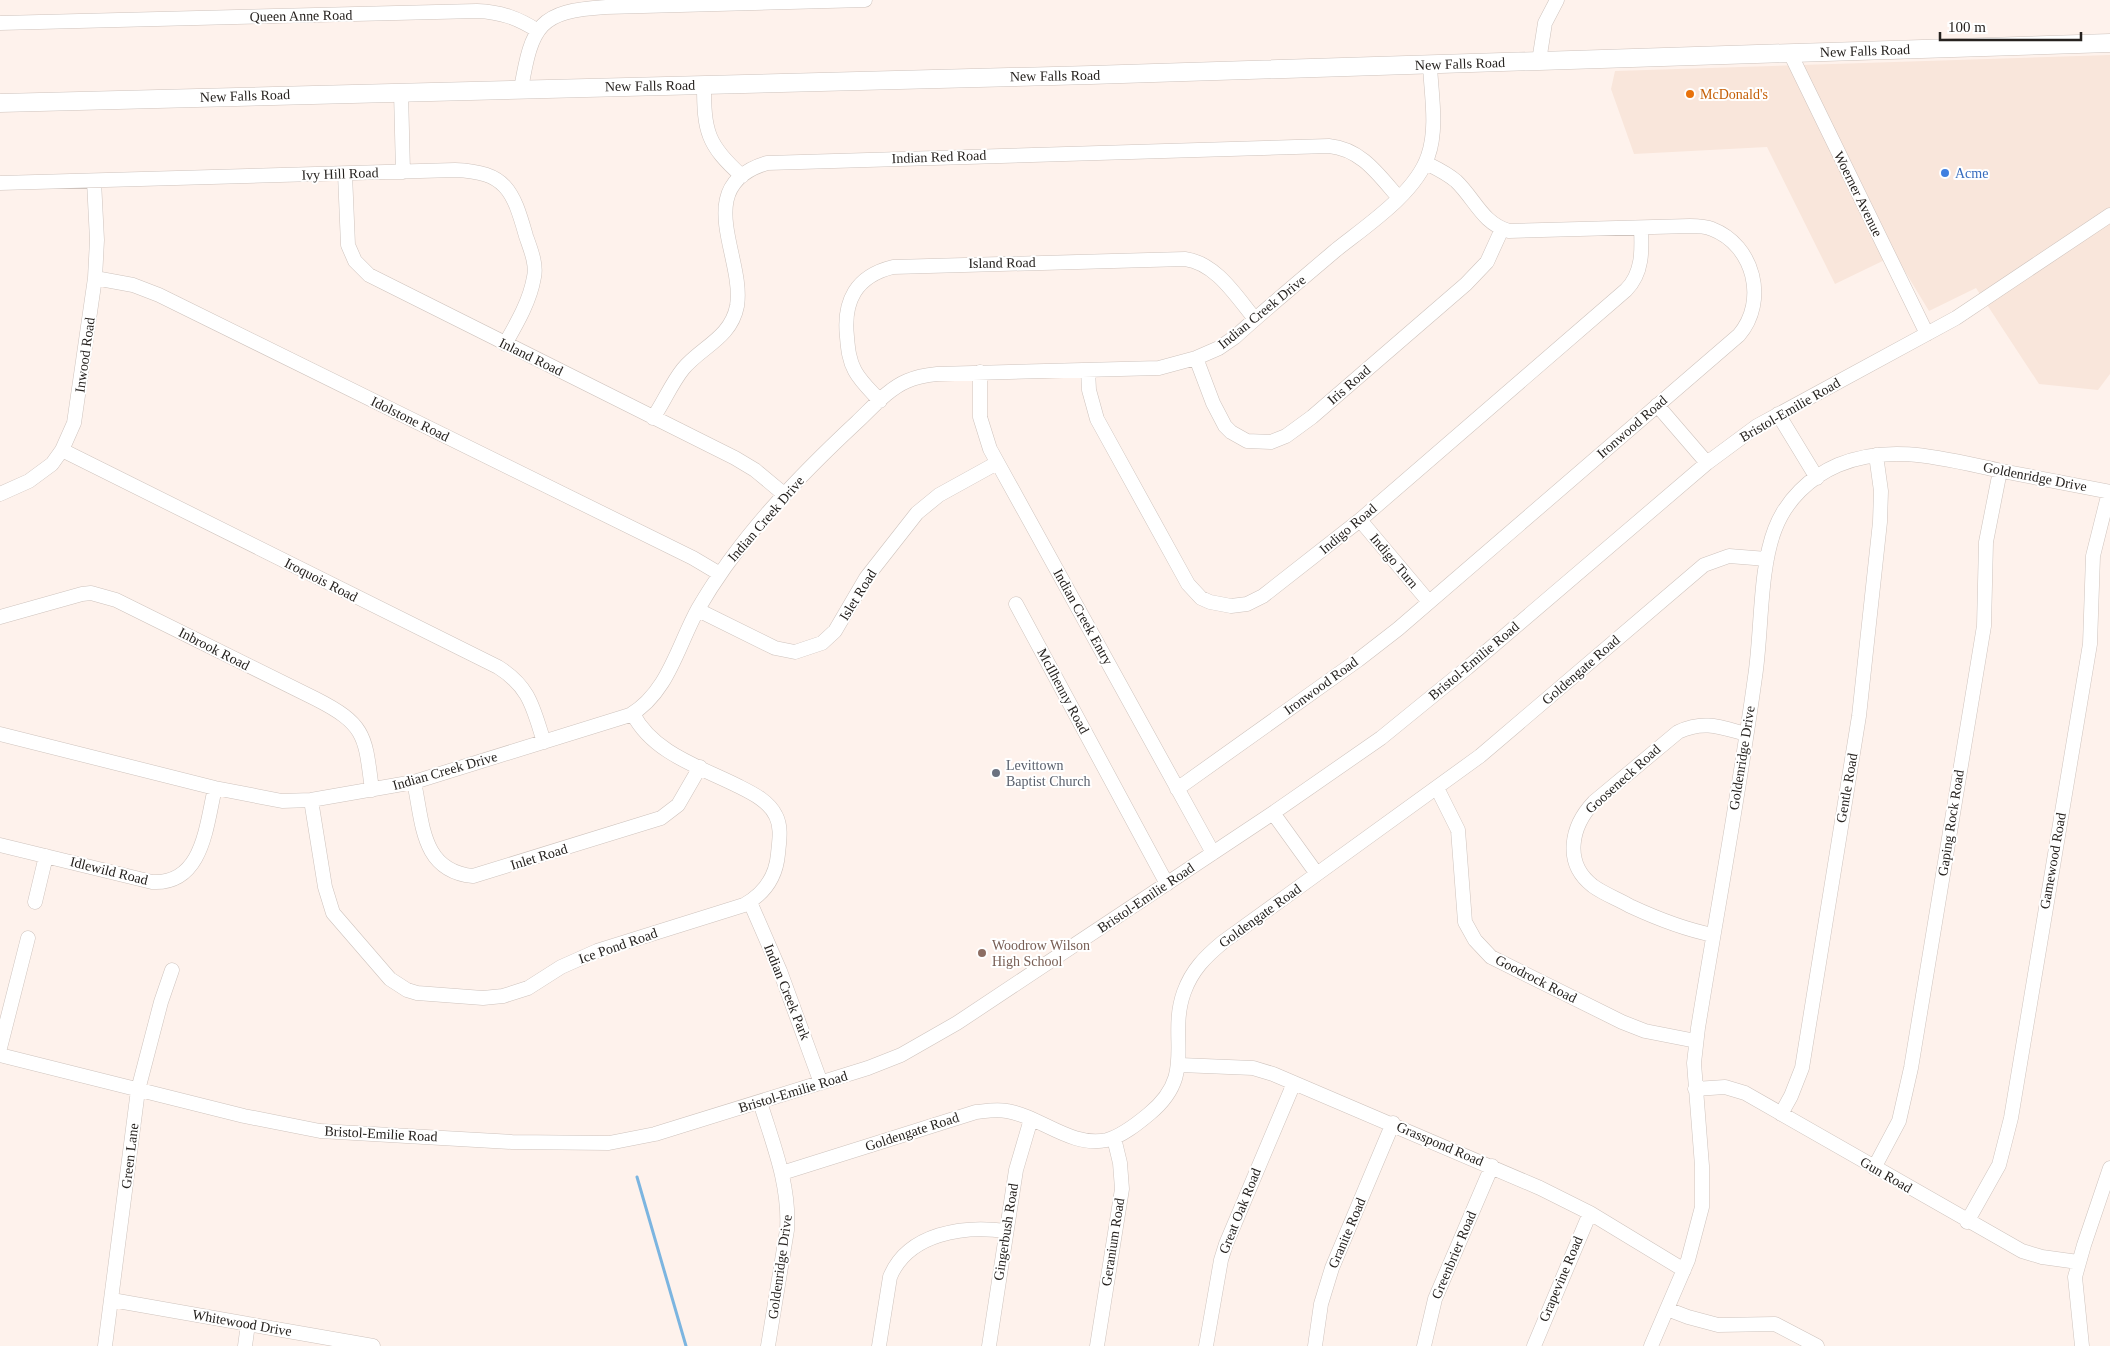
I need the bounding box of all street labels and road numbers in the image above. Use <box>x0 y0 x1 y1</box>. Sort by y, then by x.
street label: Queen Anne Road <box>250 8 352 24</box>
street label: New Falls Road <box>1820 42 1910 60</box>
street label: New Falls Road <box>1415 55 1505 73</box>
street label: New Falls Road <box>1010 68 1100 84</box>
street label: New Falls Road <box>605 78 695 94</box>
street label: New Falls Road <box>200 87 290 105</box>
street label: Indian Red Road <box>891 148 987 166</box>
street label: Woerner Avenue <box>1831 149 1885 239</box>
street label: Ivy Hill Road <box>301 165 379 183</box>
street label: Island Road <box>968 255 1036 271</box>
street label: Indian Creek Drive <box>1215 272 1309 352</box>
street label: Inwood Road <box>72 316 98 394</box>
street label: Inland Road <box>497 335 565 379</box>
street label: Iris Road <box>1325 362 1373 408</box>
street label: Bristol-Emilie Road <box>1737 375 1843 445</box>
street label: Ironwood Road <box>1594 393 1670 461</box>
street label: Idolstone Road <box>368 394 452 444</box>
street label: Goldenridge Drive <box>1982 460 2088 494</box>
street label: Indian Creek Drive <box>725 473 807 565</box>
street label: Indigo Road <box>1317 501 1379 557</box>
street label: Indigo Turn <box>1367 531 1421 591</box>
street label: Iroquois Road <box>282 555 360 605</box>
street label: Indian Creek Entry <box>1050 566 1116 668</box>
street label: Islet Road <box>836 567 880 623</box>
street label: Bristol-Emilie Road <box>1426 619 1522 703</box>
street label: Inbrook Road <box>176 625 252 673</box>
street label: Goldengate Road <box>1539 632 1623 708</box>
street label: McIlhenny Road <box>1034 646 1092 736</box>
street label: Ironwood Road <box>1281 654 1361 718</box>
street label: Goldenridge Drive <box>1726 705 1758 811</box>
street label: Gooseneck Road <box>1583 742 1663 816</box>
street label: Indian Creek Drive <box>391 749 499 793</box>
street label: Gentle Road <box>1834 752 1860 824</box>
street label: Gaping Rock Road <box>1935 769 1967 877</box>
street label: Gamewood Road <box>2037 812 2069 910</box>
street label: Inlet Road <box>509 841 569 873</box>
street label: Idlewild Road <box>69 854 149 888</box>
street label: Bristol-Emilie Road <box>1095 860 1197 936</box>
street label: Goldengate Road <box>1216 881 1304 951</box>
street label: Ice Pond Road <box>577 925 659 967</box>
street label: Indian Creek Park <box>761 942 813 1042</box>
street label: Goodrock Road <box>1493 952 1579 1006</box>
street label: Bristol-Emilie Road <box>737 1068 849 1116</box>
street label: Goldengate Road <box>863 1110 961 1154</box>
street label: Grasspond Road <box>1394 1119 1486 1169</box>
street label: Green Lane <box>119 1122 141 1190</box>
street label: Bristol-Emilie Road <box>324 1124 438 1144</box>
street label: Gun Road <box>1857 1154 1915 1196</box>
street label: Great Oak Road <box>1216 1166 1264 1256</box>
street label: Gingerbush Road <box>991 1182 1021 1282</box>
street label: Granite Road <box>1325 1196 1369 1270</box>
street label: Geranium Road <box>1099 1197 1127 1287</box>
street label: Greenbrier Road <box>1429 1209 1479 1301</box>
street label: Goldenridge Drive <box>765 1214 795 1320</box>
street label: Grapevine Road <box>1536 1234 1586 1324</box>
street label: Whitewood Drive <box>191 1307 293 1339</box>

